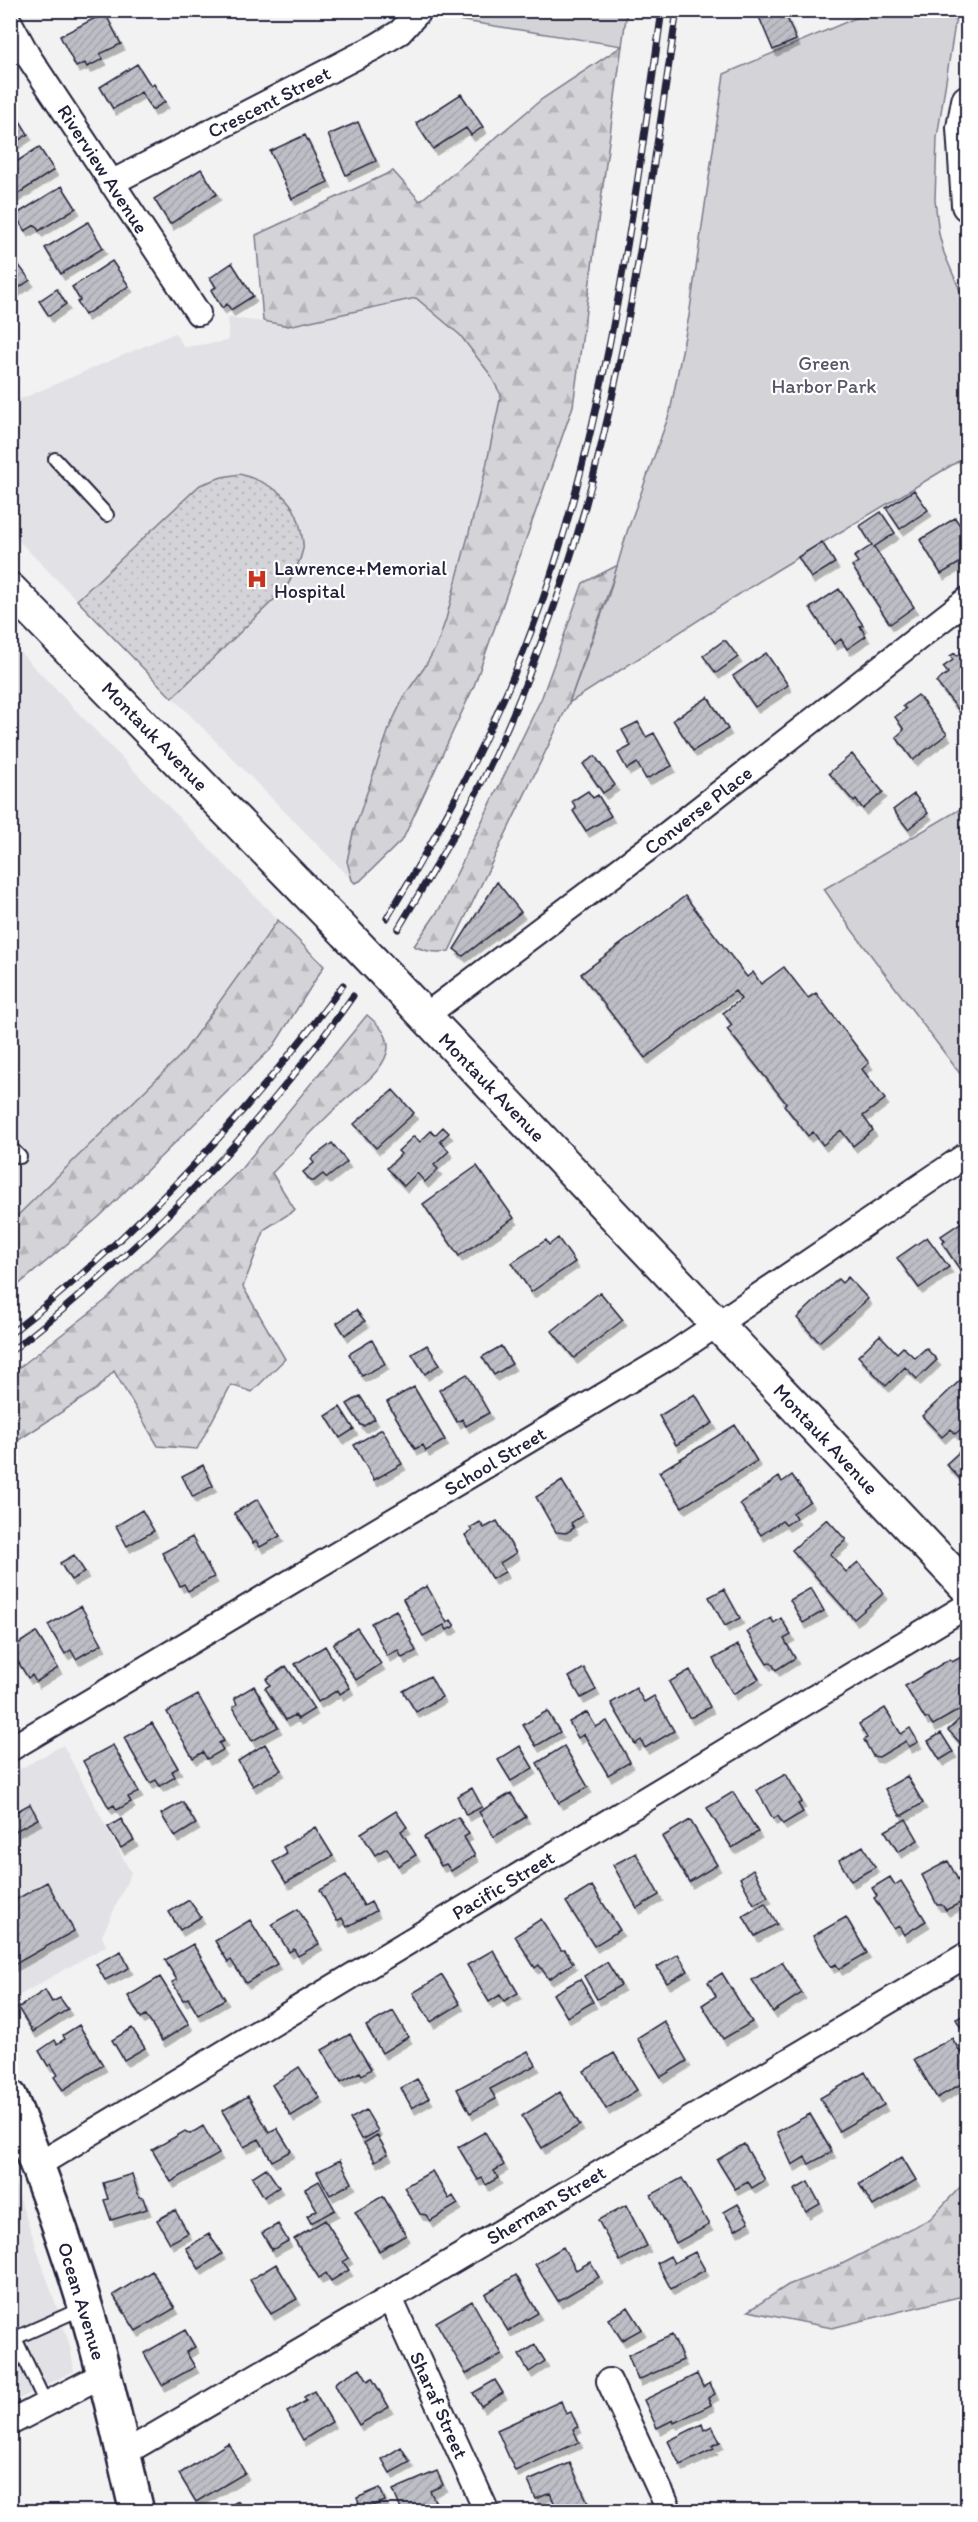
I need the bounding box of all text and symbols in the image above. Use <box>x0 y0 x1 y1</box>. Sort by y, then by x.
street label: Crescent Street <box>204 61 335 143</box>
street label: Riverview Avenue <box>52 100 154 238</box>
park label: Green Harbor Park <box>771 351 877 398</box>
place label: Lawrence+Memorial Hospital <box>274 556 447 603</box>
hospital icon: Lawrence+Memorial Hospital <box>245 567 269 591</box>
street label: Montauk Avenue <box>97 676 213 796</box>
street label: Converse Place <box>639 760 757 860</box>
street label: Montauk Avenue <box>434 1027 550 1147</box>
street label: Montauk Avenue <box>768 1378 884 1500</box>
street label: School Street <box>440 1421 550 1501</box>
street label: Pacific Street <box>447 1845 559 1925</box>
street label: Sherman Street <box>482 2160 610 2250</box>
street label: Ocean Avenue <box>53 2239 111 2363</box>
street label: Sharaf Street <box>405 2348 473 2462</box>

